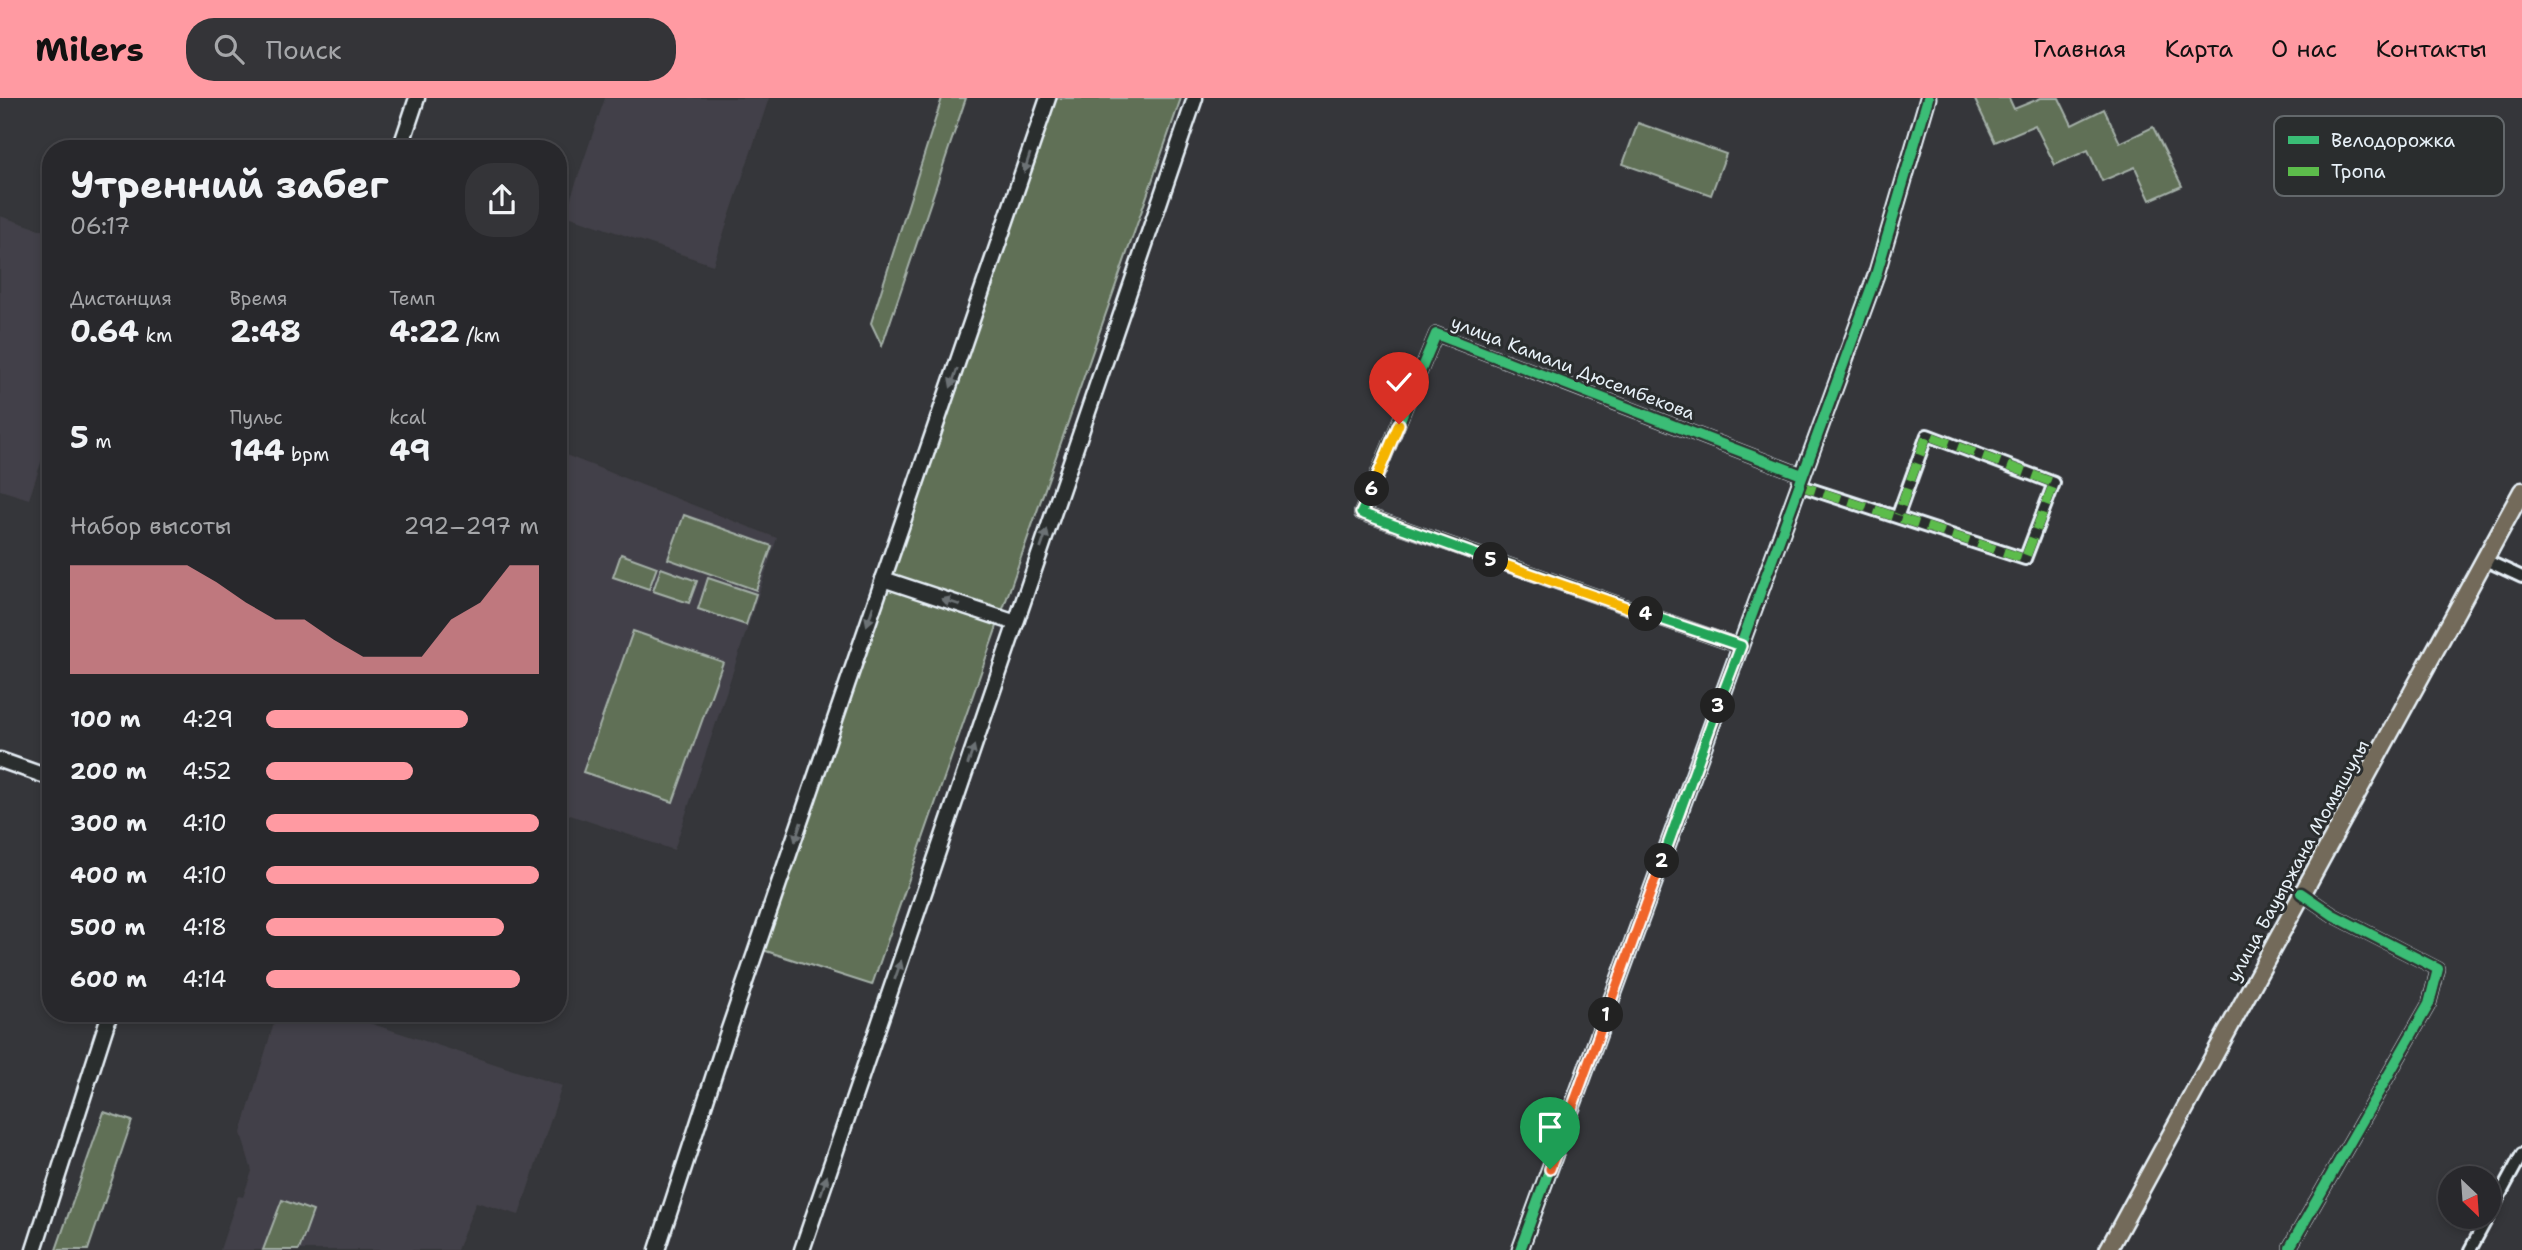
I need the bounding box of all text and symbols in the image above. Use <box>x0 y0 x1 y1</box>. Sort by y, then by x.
search box <box>186 18 676 81</box>
text: Milers <box>35 27 144 72</box>
icon: search <box>210 30 248 68</box>
text: Поиск <box>266 32 342 67</box>
text: Главная <box>2033 33 2126 65</box>
text: Карта <box>2164 33 2233 65</box>
text: О нас <box>2271 33 2337 65</box>
text: Контакты <box>2375 33 2487 65</box>
legend <box>2274 116 2504 196</box>
text: Велодорожка <box>2331 128 2455 153</box>
one-way arrow <box>1021 152 1032 173</box>
text: Утренний забег <box>70 159 388 210</box>
text: Тропа <box>2331 159 2386 184</box>
button: share <box>465 163 539 237</box>
text: 06:17 <box>70 211 130 241</box>
text: Дистанция <box>70 286 172 311</box>
text: Время <box>230 286 288 311</box>
text: Темп <box>389 286 435 311</box>
street label: улица Камали Дюсембекова <box>1448 310 1698 426</box>
text: 0.64 <box>70 311 139 352</box>
text: 2:48 <box>230 311 301 352</box>
text: 4:22 <box>389 311 460 352</box>
text: km <box>139 323 172 348</box>
text: /km <box>460 323 500 348</box>
pin <box>1369 352 1429 424</box>
icon: check <box>1380 363 1418 401</box>
one-way arrow <box>948 368 959 389</box>
text: Пульс <box>230 405 283 430</box>
text: kcal <box>389 405 426 430</box>
text: 5 <box>70 417 89 458</box>
text: m <box>89 429 112 454</box>
text: 144 <box>230 430 285 471</box>
text: 49 <box>389 430 431 471</box>
text: bpm <box>285 442 329 467</box>
pin: 6 <box>1354 472 1390 506</box>
text: 6 <box>1365 476 1378 501</box>
text: Набор высоты <box>70 511 231 541</box>
text: 292–297 m <box>404 511 539 541</box>
one-way arrow <box>1039 529 1050 550</box>
pin: 5 <box>1474 542 1508 578</box>
text: 5 <box>1485 547 1496 572</box>
one-way arrow <box>940 596 961 607</box>
pin: 4 <box>1628 596 1664 632</box>
text: 4 <box>1639 601 1652 626</box>
one-way arrow <box>864 605 875 626</box>
pin: 3 <box>1700 688 1736 724</box>
text: 3 <box>1711 693 1724 718</box>
text: 100 m <box>70 704 141 734</box>
text: 4:29 <box>182 704 233 734</box>
street label: улица Бауыржана Момышулы <box>2221 736 2375 986</box>
one-way arrow <box>966 744 977 765</box>
text: 200 m <box>70 756 147 786</box>
text: 4:52 <box>182 756 232 786</box>
text: 300 m <box>70 808 147 838</box>
text: 4:10 <box>182 808 227 838</box>
one-way arrow <box>792 821 803 842</box>
pin: 2 <box>1644 844 1680 878</box>
text: 2 <box>1655 848 1668 873</box>
text: 400 m <box>70 860 147 890</box>
text: 4:10 <box>182 860 227 890</box>
text: 500 m <box>70 912 145 942</box>
text: 4:18 <box>182 912 227 942</box>
one-way arrow <box>893 959 904 980</box>
text: 600 m <box>70 964 147 994</box>
text: 4:14 <box>182 964 227 994</box>
pin: 1 <box>1588 998 1624 1032</box>
text: 1 <box>1601 1002 1610 1027</box>
pin <box>1520 1097 1580 1169</box>
icon: arrive <box>1531 1108 1569 1146</box>
north arrow <box>2438 1166 2501 1228</box>
map controls <box>2438 1166 2501 1229</box>
one-way arrow <box>819 1175 830 1196</box>

